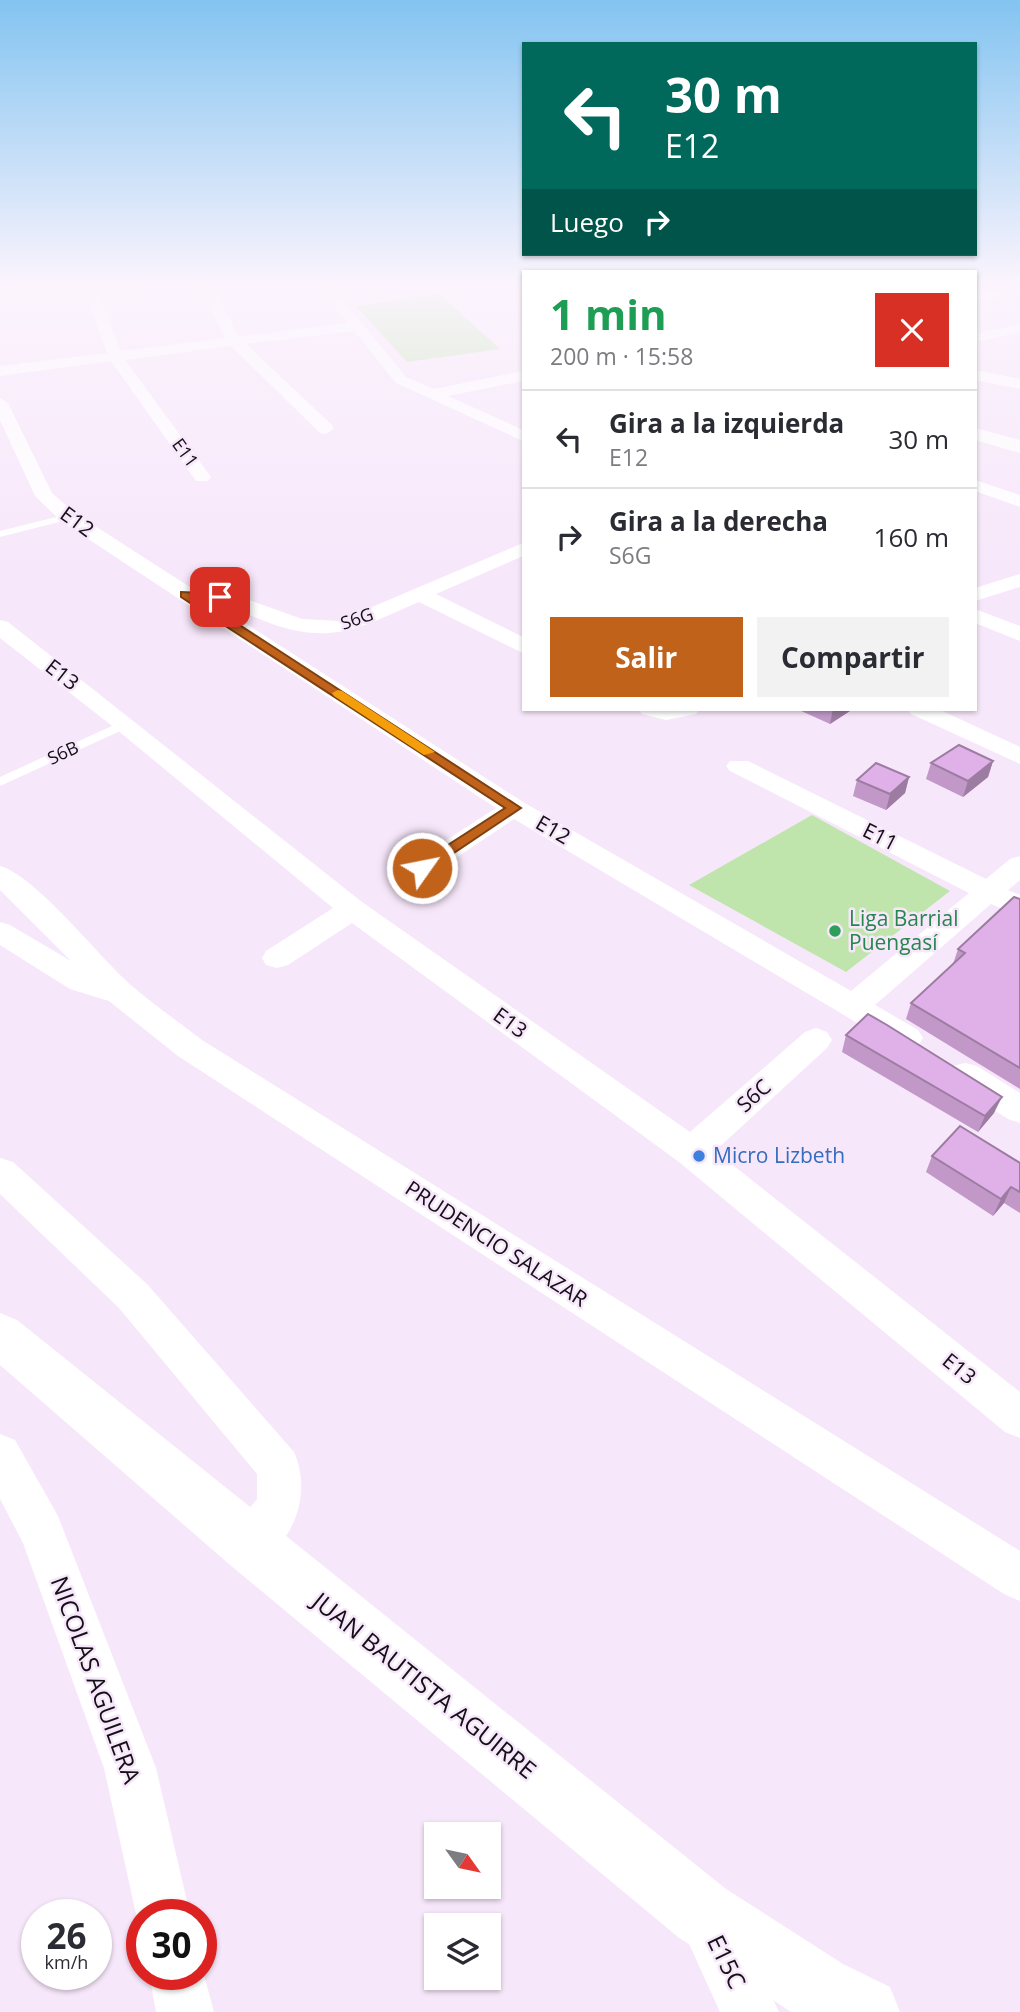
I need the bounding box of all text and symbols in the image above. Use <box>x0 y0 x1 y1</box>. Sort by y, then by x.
text: 30 m <box>665 61 782 127</box>
icon: left <box>550 70 641 161</box>
text: E12 <box>665 124 719 167</box>
icon: right <box>638 203 676 241</box>
text: Luego <box>550 204 624 240</box>
text: 1 min <box>550 285 667 342</box>
button: close <box>875 293 949 367</box>
text: 200 m · 15:58 <box>550 340 693 372</box>
text: Gira a la izquierda <box>609 405 844 441</box>
icon: left <box>550 420 588 458</box>
text: 30 m <box>888 421 949 457</box>
street label: E11 <box>167 433 205 472</box>
text: E12 <box>609 441 648 473</box>
street label: E12 <box>55 499 100 543</box>
text: Gira a la derecha <box>609 503 828 539</box>
icon: right <box>550 518 588 556</box>
text: 160 m <box>874 519 949 555</box>
text: S6G <box>609 539 652 571</box>
pin <box>190 567 250 627</box>
icon: arrive <box>201 578 239 616</box>
street label: S6G <box>337 601 376 635</box>
button: Salir <box>550 617 743 697</box>
button: Compartir <box>757 617 949 697</box>
street label: E13 <box>40 652 85 696</box>
street label: S6B <box>43 734 82 770</box>
street label: E12 <box>531 808 576 850</box>
street label: E11 <box>858 816 903 857</box>
position arrow <box>385 831 459 905</box>
place label: Liga Barrial Puengasí <box>849 904 958 956</box>
marker: Liga Barrial Puengasí <box>827 923 843 939</box>
street label: E13 <box>488 1000 533 1044</box>
street label: S6C <box>730 1073 776 1118</box>
place label: Micro Lizbeth <box>713 1141 845 1169</box>
marker: Micro Lizbeth <box>691 1148 707 1164</box>
street label: PRUDENCIO SALAZAR <box>400 1174 593 1313</box>
street label: E13 <box>937 1346 982 1390</box>
street label: NICOLAS AGUILERA <box>44 1571 150 1788</box>
street label: JUAN BAUTISTA AGUIRRE <box>305 1583 544 1785</box>
north arrow <box>424 1822 500 1899</box>
map controls <box>424 1822 501 1990</box>
speed limit sign: 30 <box>126 1899 217 1990</box>
text: 26 <box>46 1912 87 1959</box>
button: layers <box>424 1913 501 1990</box>
street label: E15C <box>700 1929 754 1994</box>
text: km/h <box>45 1950 88 1974</box>

